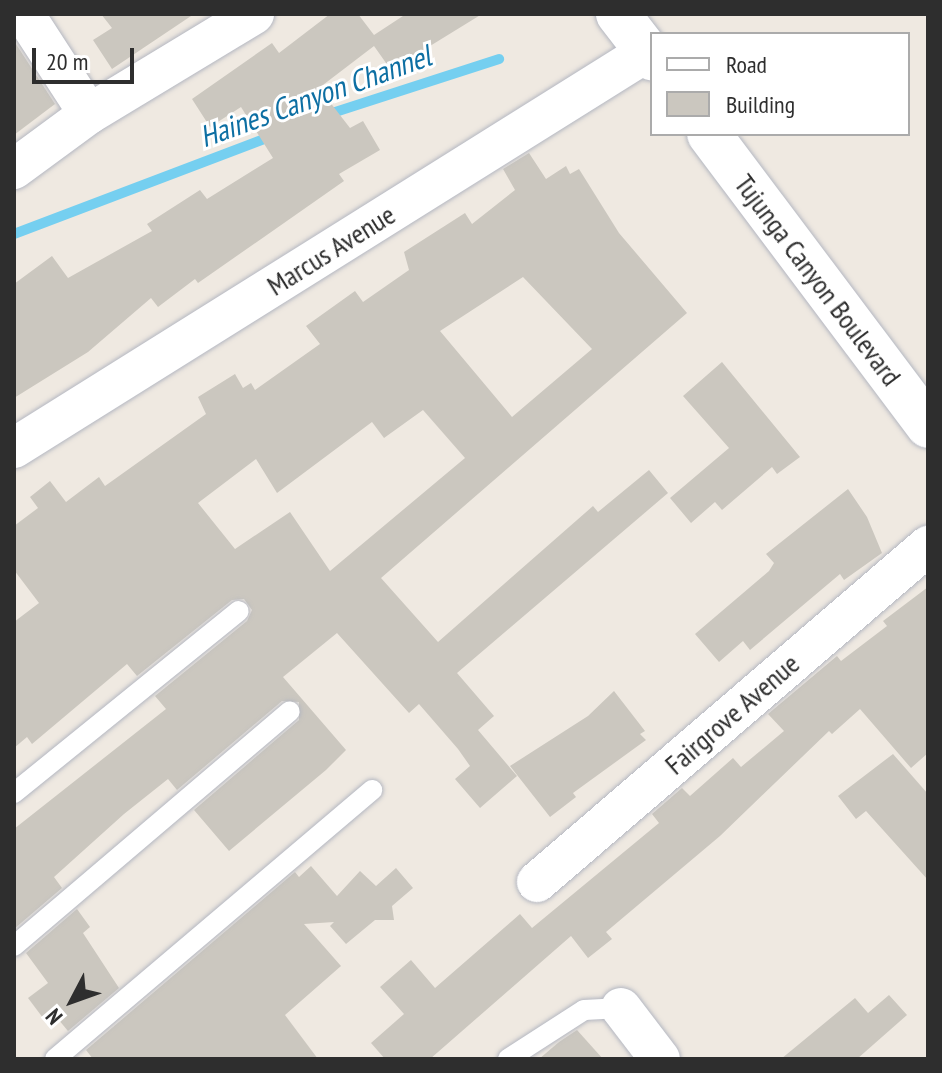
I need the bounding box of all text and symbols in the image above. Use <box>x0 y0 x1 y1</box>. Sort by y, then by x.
scale bar <box>36 32 138 82</box>
legend <box>650 32 910 136</box>
water label: Haines Canyon Channel <box>194 37 436 155</box>
text: 20 m <box>46 46 88 77</box>
text: Road <box>726 49 767 80</box>
text: Building <box>726 89 795 120</box>
street label: Tujunga Canyon Boulevard <box>728 168 908 392</box>
street label: Marcus Avenue <box>261 197 401 303</box>
street label: Fairgrove Avenue <box>658 646 806 782</box>
north arrow <box>32 961 112 1041</box>
text: N <box>39 1003 68 1030</box>

